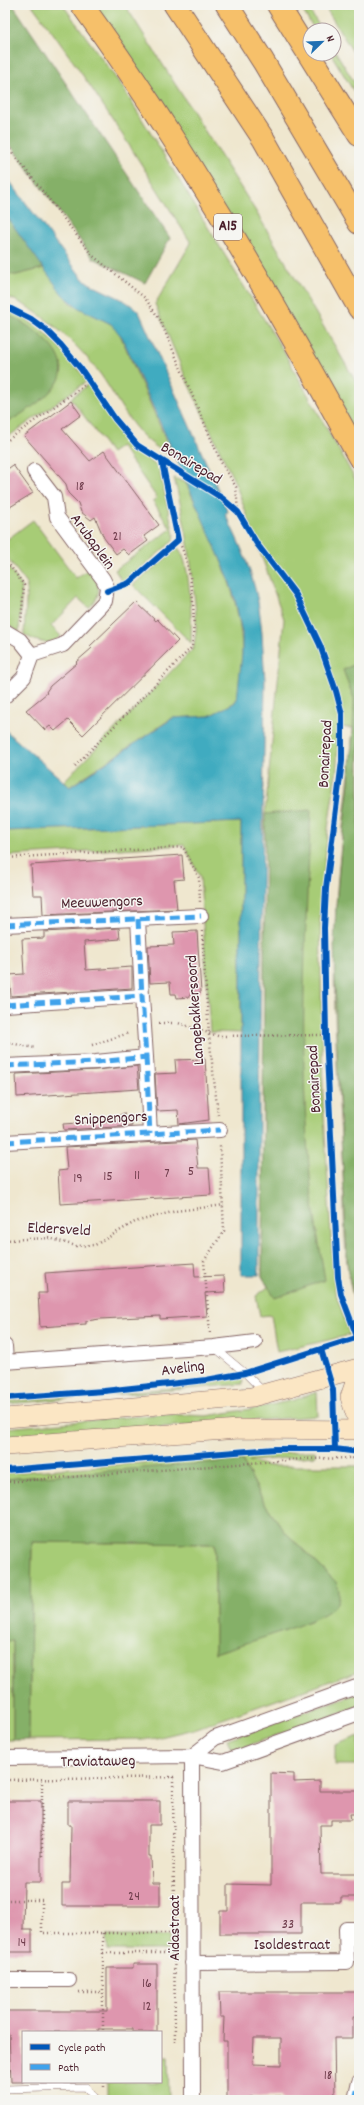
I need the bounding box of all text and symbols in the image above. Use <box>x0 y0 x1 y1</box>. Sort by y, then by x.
north arrow <box>302 22 342 62</box>
text: N <box>321 33 338 45</box>
road number: A15 <box>214 214 242 240</box>
street label: Bonairepad <box>156 437 226 491</box>
house number: 18 <box>76 477 85 497</box>
street label: Arubaplein <box>64 509 120 575</box>
house number: 21 <box>112 527 122 547</box>
street label: Bonairepad <box>313 719 339 789</box>
street label: Meeuwengors <box>61 890 144 916</box>
street label: Langebakkersoord <box>181 954 211 1066</box>
street label: Bonairepad <box>302 1044 328 1114</box>
street label: Snippengors <box>74 1106 148 1132</box>
house number: 5 <box>188 1162 194 1182</box>
house number: 7 <box>164 1164 170 1184</box>
house number: 11 <box>134 1166 140 1186</box>
house number: 15 <box>103 1167 113 1187</box>
house number: 19 <box>73 1169 83 1189</box>
street label: Eldersveld <box>27 1217 91 1243</box>
street label: Aveling <box>160 1355 206 1383</box>
street label: Traviataweg <box>60 1750 136 1774</box>
house number: 24 <box>128 1887 140 1907</box>
street label: Aïdastraat <box>164 1895 187 1961</box>
house number: 33 <box>282 1915 294 1935</box>
house number: 14 <box>18 1933 26 1953</box>
street label: Isoldestraat <box>254 1934 330 1957</box>
house number: 16 <box>142 1974 152 1994</box>
house number: 12 <box>142 1997 152 2017</box>
legend <box>22 2031 162 2083</box>
text: Cycle path <box>58 2040 106 2057</box>
text: Path <box>58 2060 79 2077</box>
house number: 18 <box>324 2066 333 2086</box>

